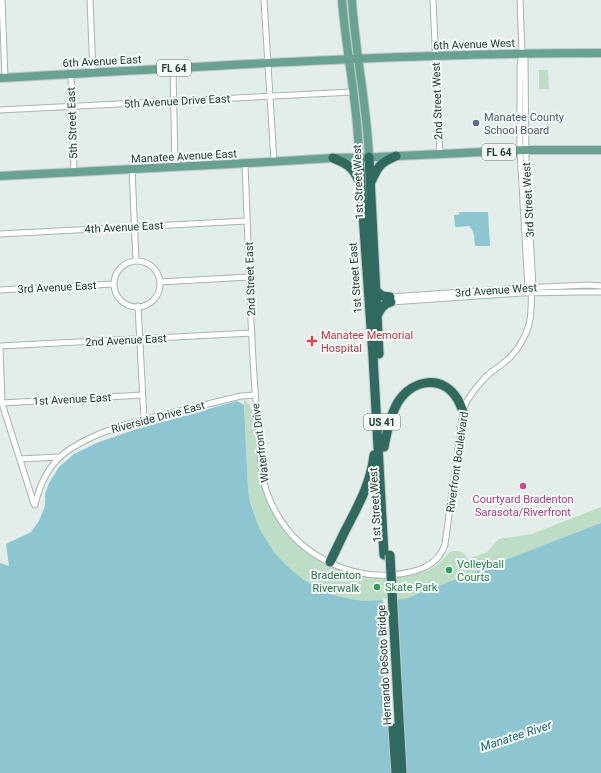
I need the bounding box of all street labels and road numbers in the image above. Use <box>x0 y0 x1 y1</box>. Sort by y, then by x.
street label: 6th Avenue West <box>433 37 516 52</box>
street label: 6th Avenue East <box>62 53 142 70</box>
road number: FL 64 <box>157 60 191 76</box>
street label: 2nd Street West <box>430 62 445 140</box>
street label: 5th Street East <box>65 86 80 159</box>
street label: 5th Avenue Drive East <box>124 92 231 111</box>
street label: 1st Street West <box>351 144 366 220</box>
road number: FL 64 <box>482 144 516 160</box>
street label: Manatee Avenue East <box>131 147 238 166</box>
street label: 3rd Street West <box>520 162 537 238</box>
street label: 4th Avenue East <box>84 219 164 236</box>
street label: 2nd Street East <box>243 241 258 316</box>
street label: 1st Street East <box>346 241 364 314</box>
street label: 3rd Avenue East <box>17 279 97 296</box>
street label: 3rd Avenue West <box>455 281 538 300</box>
street label: 2nd Avenue East <box>85 332 167 349</box>
street label: 1st Avenue East <box>33 391 112 408</box>
street label: Riverside Drive East <box>110 399 207 436</box>
street label: Waterfront Drive <box>249 402 272 483</box>
street label: Riverfront Boulelvard <box>444 411 471 513</box>
road number: US 41 <box>364 414 400 430</box>
street label: 1st Street West <box>367 467 384 543</box>
street label: Hernando DeSoto Bridge <box>375 604 394 726</box>

